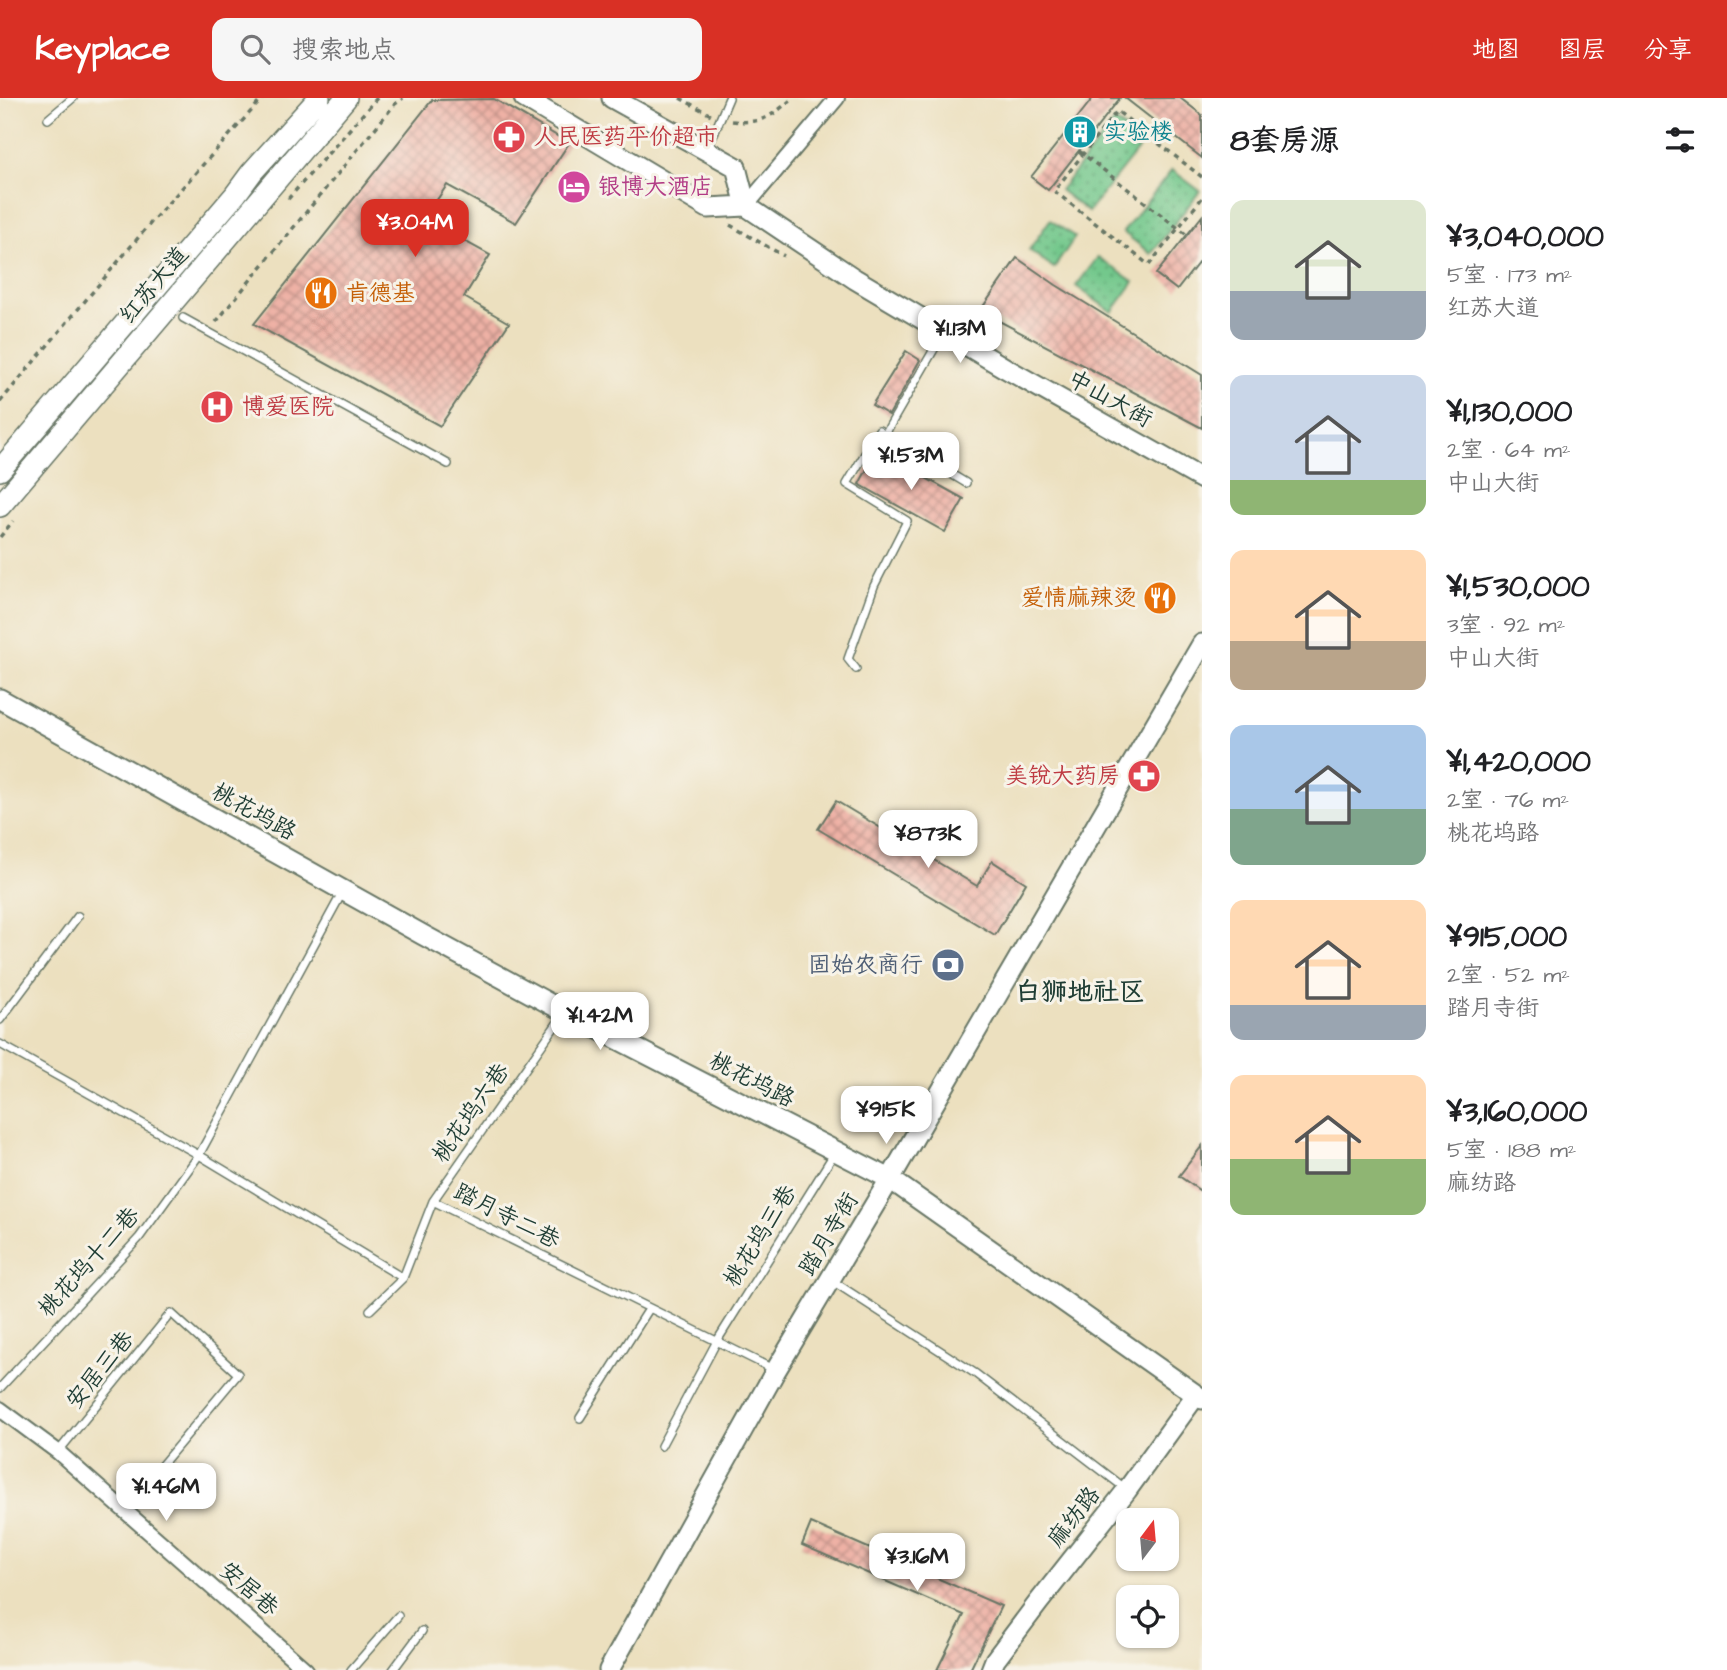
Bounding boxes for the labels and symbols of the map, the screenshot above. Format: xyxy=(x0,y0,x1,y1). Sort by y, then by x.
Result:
building icon: 实验楼 xyxy=(1061,113,1099,151)
place label: 实验楼 xyxy=(1104,116,1173,148)
pharmacy icon: 人民医药平价超市 xyxy=(490,118,528,156)
place label: 人民医药平价超市 xyxy=(534,121,718,153)
hotel icon: 银博大酒店 xyxy=(555,168,593,206)
place label: 银博大酒店 xyxy=(598,171,713,203)
pin: ¥3.04M xyxy=(358,200,472,259)
street label: 红苏大道 xyxy=(112,239,196,331)
restaurant icon: 肯德基 xyxy=(302,274,340,312)
place label: 肯德基 xyxy=(346,277,415,309)
pin: ¥1.13M xyxy=(903,306,1017,365)
street label: 中山大街 xyxy=(1062,363,1158,435)
hospital icon: 博爱医院 xyxy=(198,388,236,426)
place label: 博爱医院 xyxy=(242,391,334,423)
pin: ¥1.53M xyxy=(854,432,968,492)
restaurant icon: 爱情麻辣烫 xyxy=(1141,579,1179,617)
place label: 爱情麻辣烫 xyxy=(1021,582,1136,614)
pharmacy icon: 美锐大药房 xyxy=(1125,757,1163,795)
place label: 美锐大药房 xyxy=(1005,760,1120,792)
street label: 桃花坞路 xyxy=(206,776,302,848)
pin: ¥873K xyxy=(879,810,977,870)
bank icon: 固始农商行 xyxy=(929,946,967,984)
place label: 固始农商行 xyxy=(808,949,923,981)
district label: 白狮地社区 xyxy=(1015,974,1145,1010)
pin: ¥1.42M xyxy=(543,992,657,1052)
street label: 桃花坞路 xyxy=(704,1045,800,1115)
street label: 桃花坞六巷 xyxy=(425,1056,518,1169)
pin: ¥915K xyxy=(837,1086,935,1146)
street label: 踏月寺二巷 xyxy=(449,1176,566,1257)
street label: 桃花坞三巷 xyxy=(716,1178,805,1293)
street label: 踏月寺街 xyxy=(792,1186,866,1282)
street label: 桃花坞十二巷 xyxy=(31,1199,148,1324)
street label: 安居三巷 xyxy=(59,1323,142,1416)
pin: ¥1.46M xyxy=(109,1464,223,1523)
street label: 麻纺路 xyxy=(1040,1480,1108,1554)
north arrow xyxy=(1116,1508,1180,1572)
pin: ¥3.16M xyxy=(860,1534,974,1593)
street label: 安居巷 xyxy=(212,1554,286,1624)

